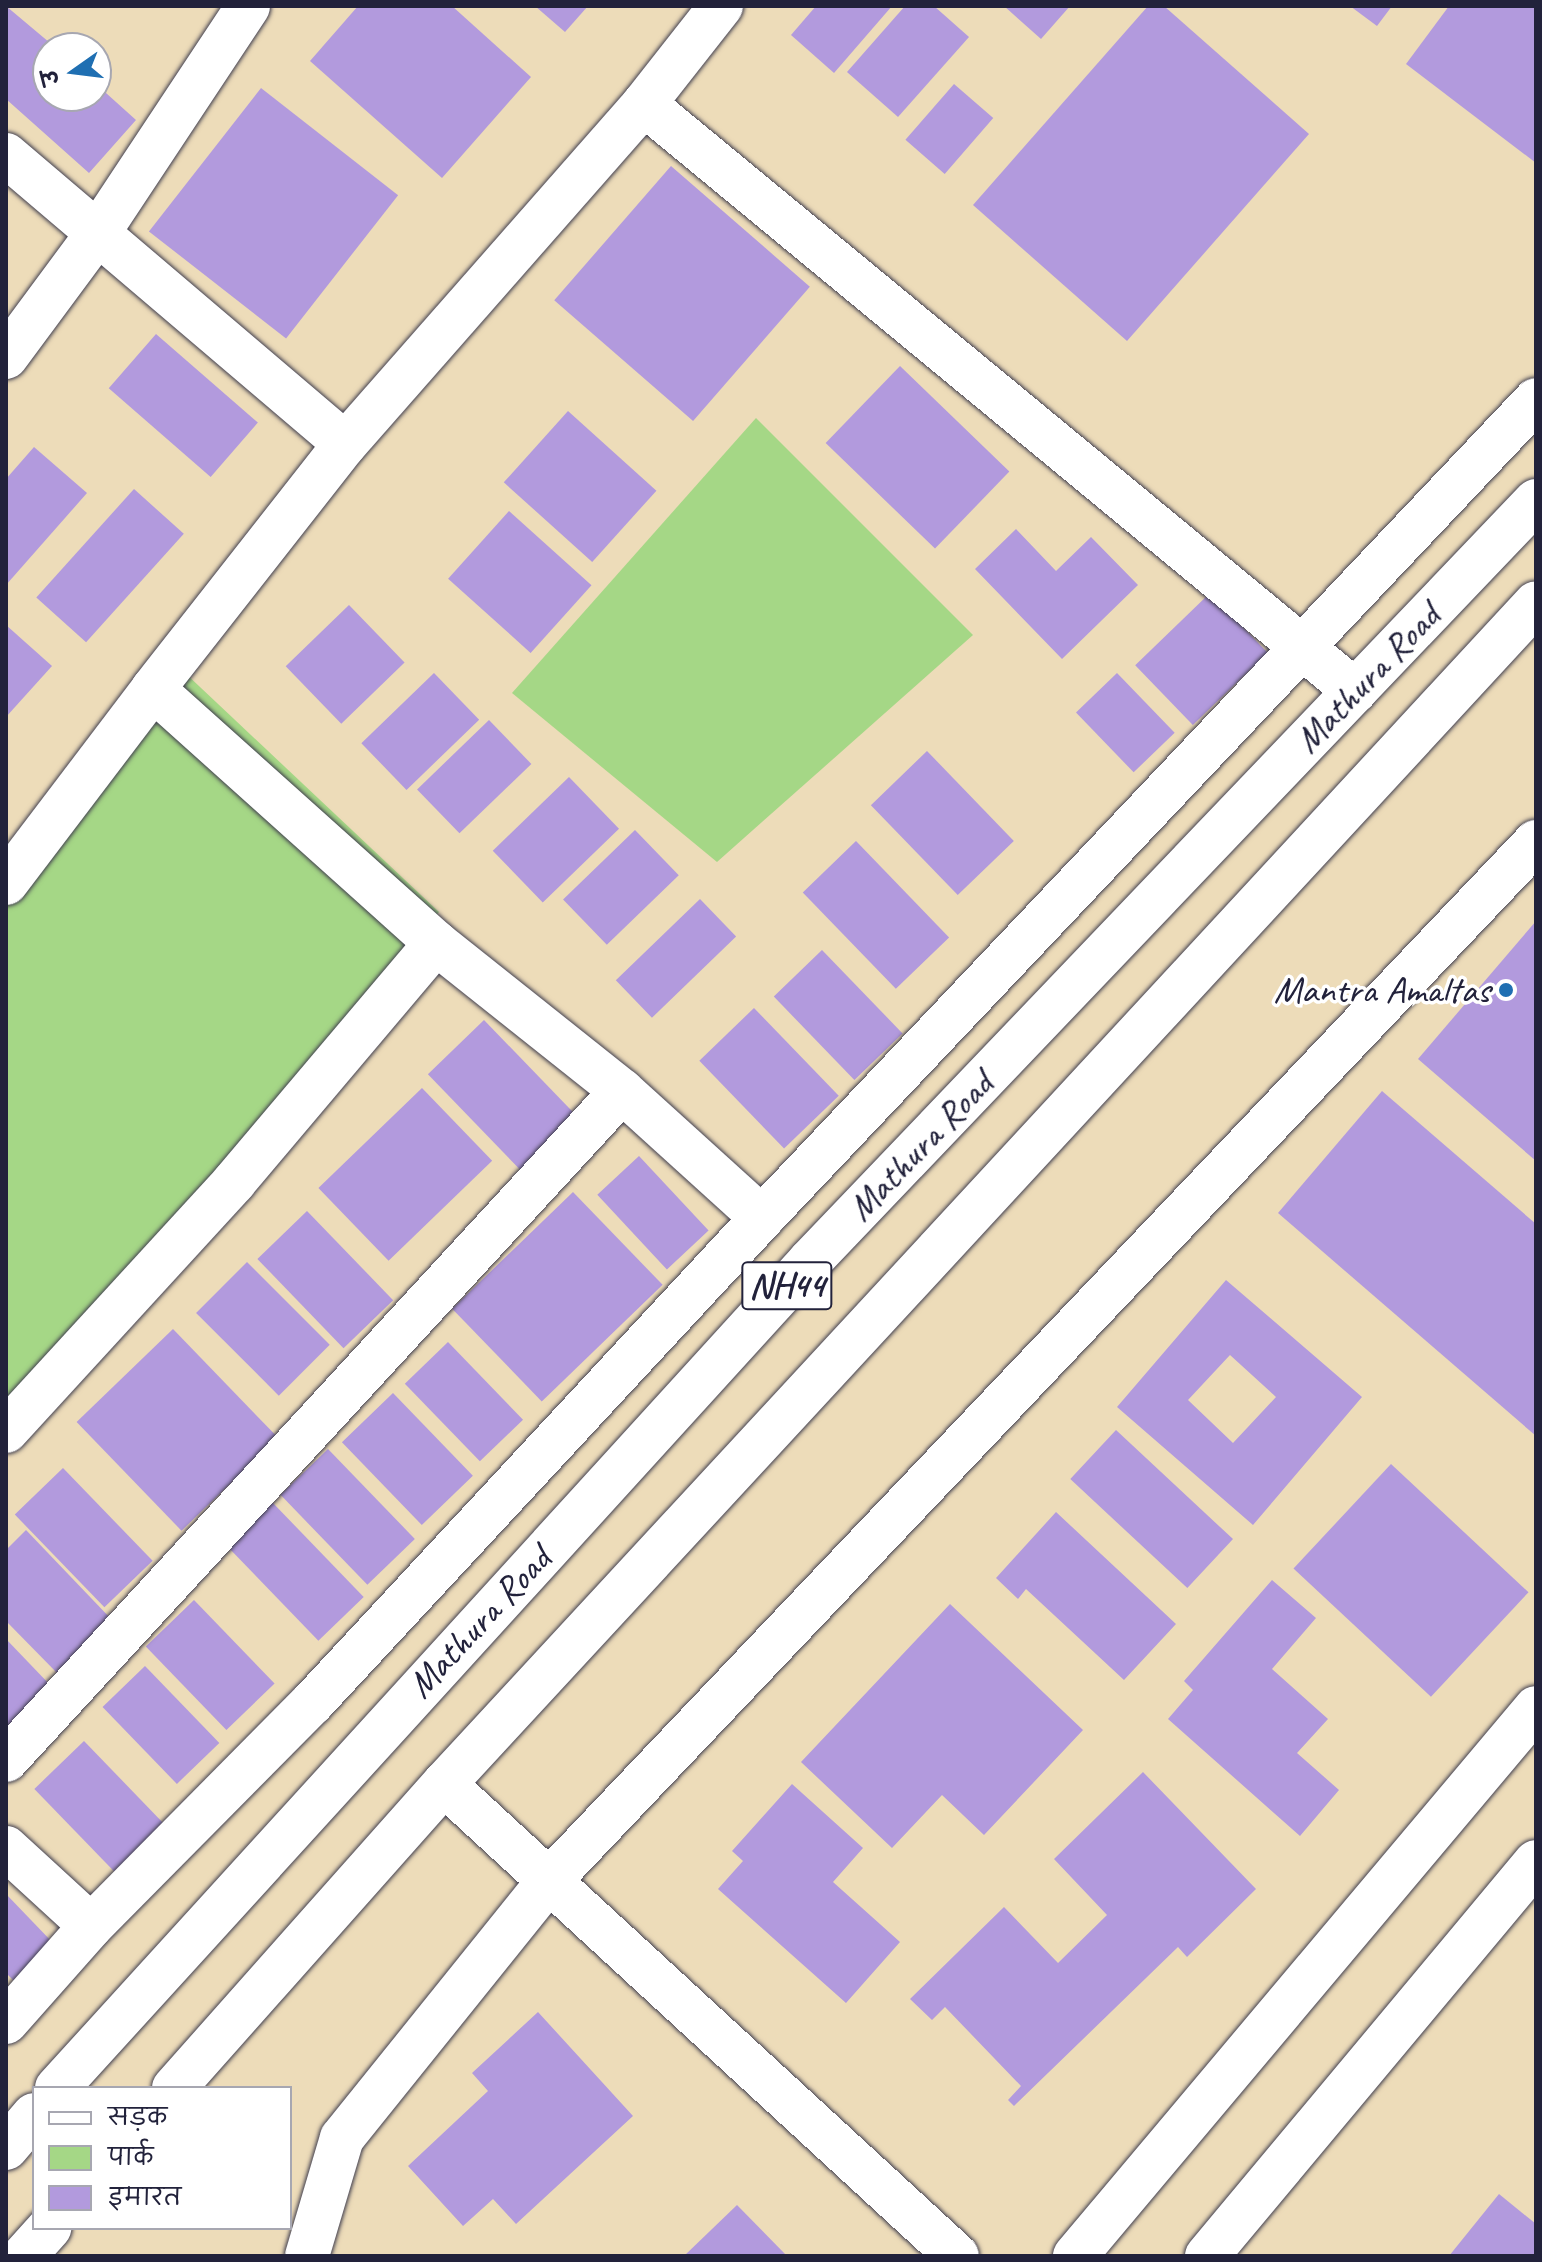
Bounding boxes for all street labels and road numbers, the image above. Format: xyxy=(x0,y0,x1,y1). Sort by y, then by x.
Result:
street label: Mathura Road xyxy=(1285,594,1449,762)
street label: Mathura Road xyxy=(838,1062,1002,1230)
road number: NH44 xyxy=(741,1254,833,1318)
street label: Mathura Road xyxy=(398,1537,560,1707)

